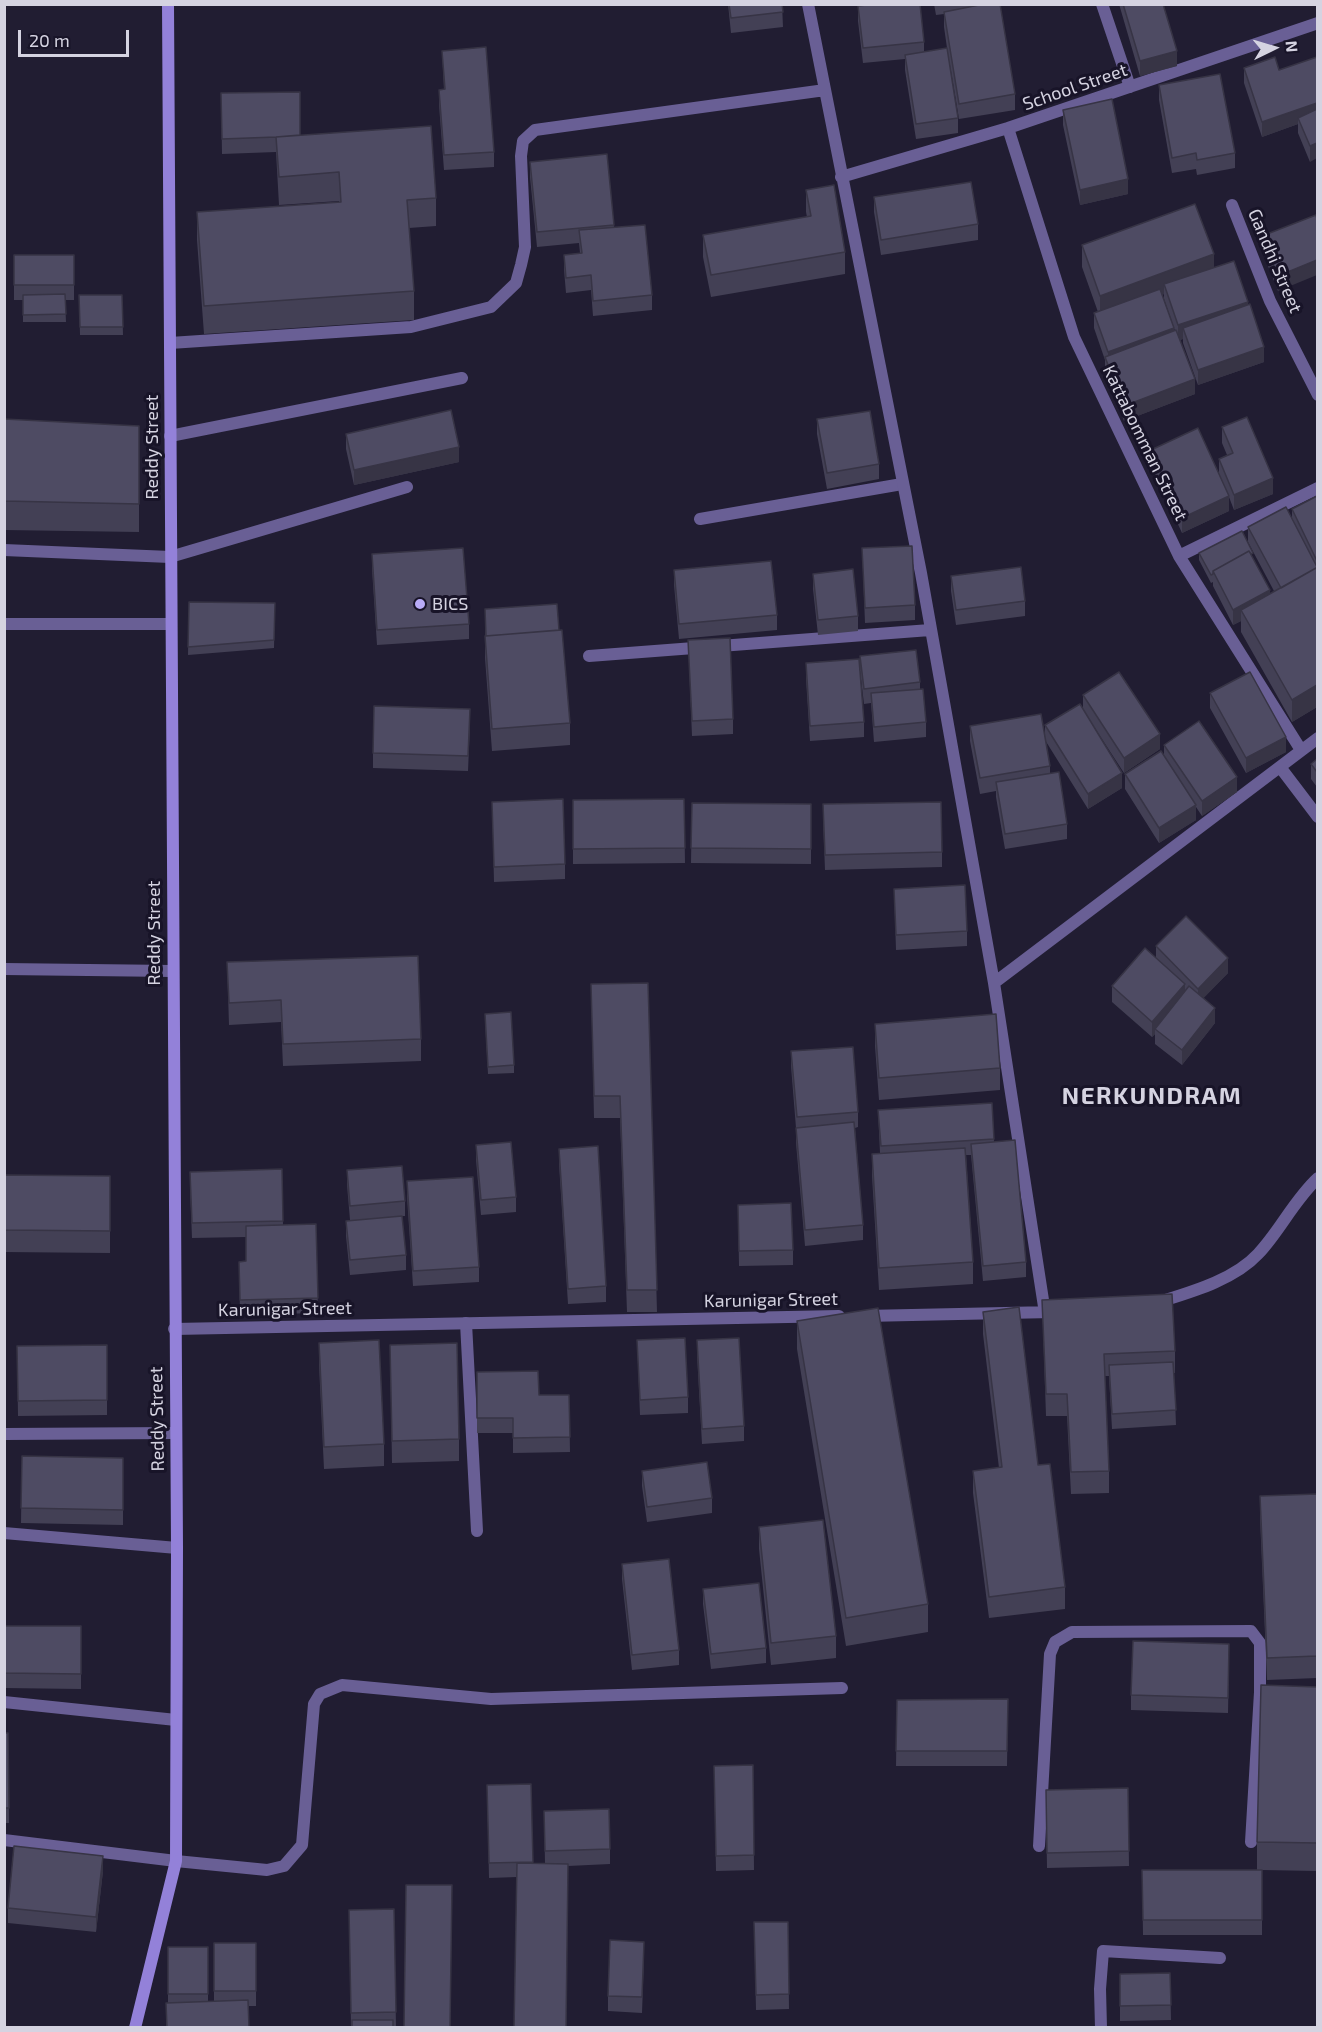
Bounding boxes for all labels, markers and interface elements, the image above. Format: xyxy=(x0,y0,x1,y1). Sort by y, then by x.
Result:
scale bar xyxy=(21,18,132,56)
north arrow xyxy=(1244,18,1304,78)
text: 20 m xyxy=(29,29,70,51)
text: N xyxy=(1282,40,1302,53)
street label: School Street xyxy=(1020,59,1130,115)
street label: Gandhi Street xyxy=(1243,206,1307,316)
street label: Kattabomman Street xyxy=(1098,362,1192,524)
street label: Reddy Street xyxy=(141,395,163,499)
place label: BICS xyxy=(432,593,468,615)
marker: BICS xyxy=(413,597,427,611)
street label: Reddy Street xyxy=(143,881,165,985)
district label: NERKUNDRAM xyxy=(1062,1082,1242,1110)
street label: Karunigar Street xyxy=(704,1288,838,1312)
street label: Karunigar Street xyxy=(218,1297,352,1321)
street label: Reddy Street xyxy=(145,1366,169,1472)

